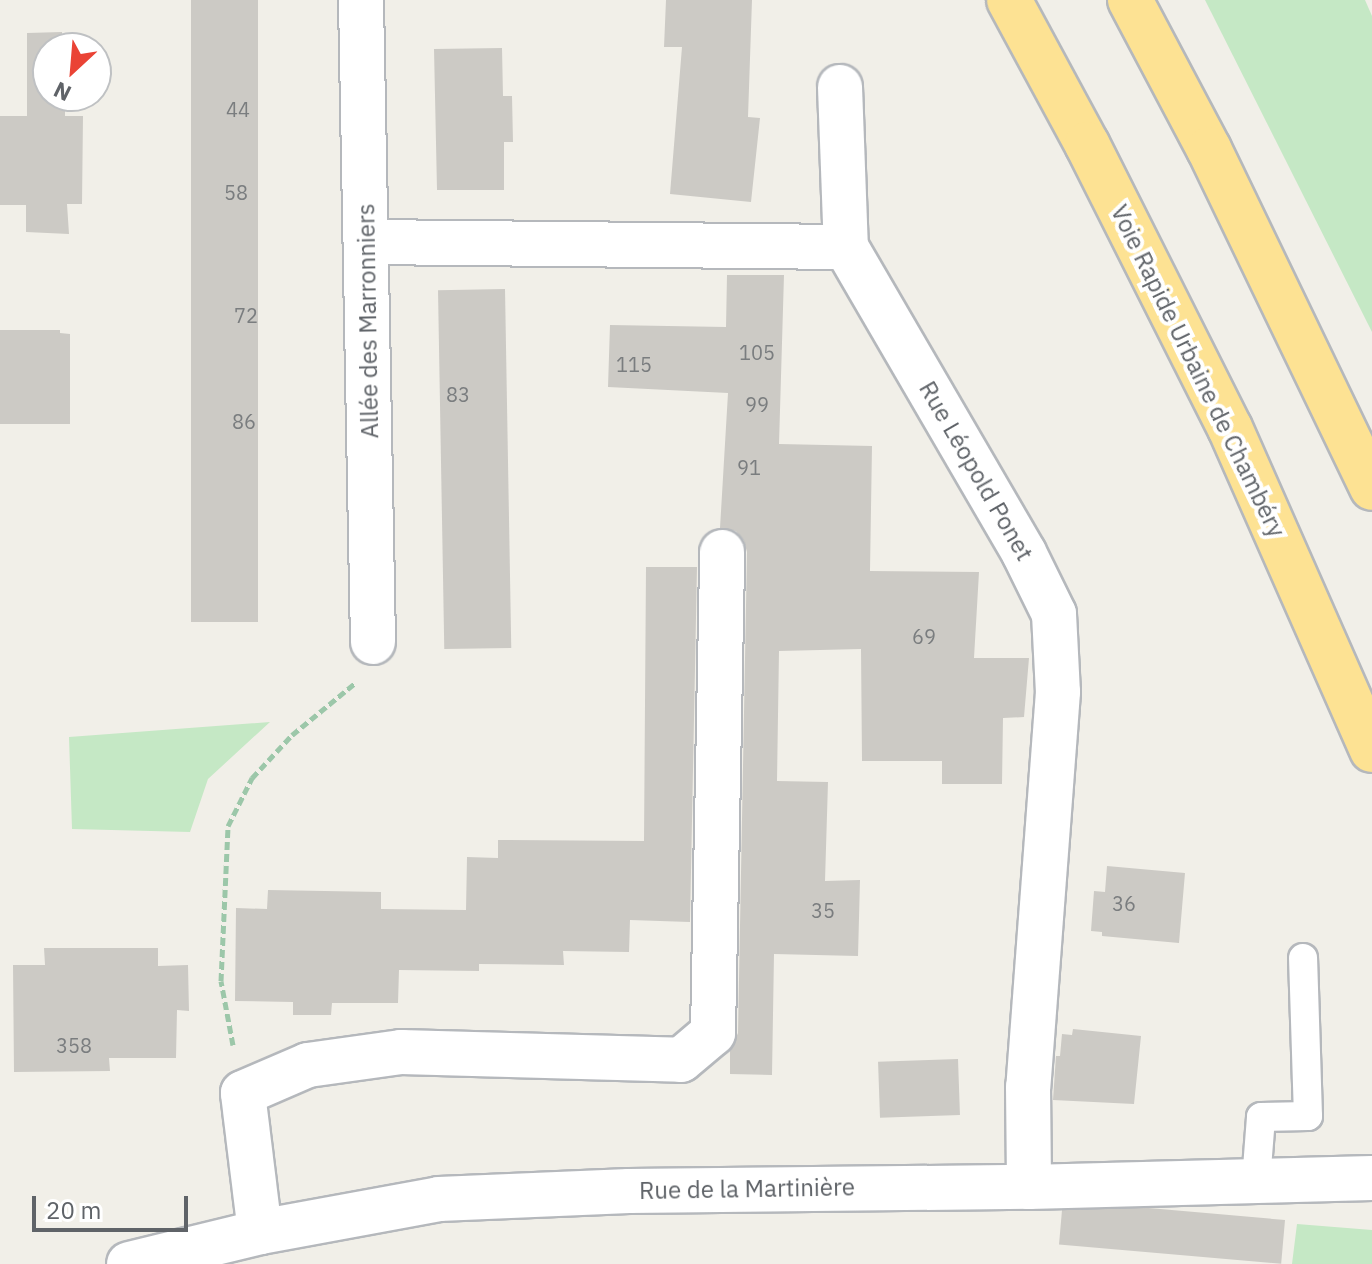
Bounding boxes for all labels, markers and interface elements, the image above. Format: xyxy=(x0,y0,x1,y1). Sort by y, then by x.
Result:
north arrow xyxy=(32,32,112,112)
text: N xyxy=(49,76,76,109)
house number: 44 xyxy=(226,97,250,121)
house number: 58 xyxy=(224,180,248,204)
street label: Voie Rapide Urbaine de Chambéry xyxy=(1105,200,1291,542)
street label: Allée des Marronniers xyxy=(352,203,384,439)
house number: 72 xyxy=(234,303,258,327)
house number: 105 xyxy=(739,340,775,364)
house number: 115 xyxy=(616,352,652,376)
street label: Rue Léopold Ponet xyxy=(913,376,1039,566)
house number: 83 xyxy=(446,382,470,406)
house number: 99 xyxy=(745,392,769,416)
house number: 86 xyxy=(232,409,256,433)
house number: 91 xyxy=(737,455,761,479)
house number: 69 xyxy=(912,624,936,648)
house number: 36 xyxy=(1112,891,1136,915)
house number: 35 xyxy=(811,898,835,922)
house number: 358 xyxy=(56,1033,92,1057)
street label: Rue de la Martinière xyxy=(639,1173,855,1205)
scale bar xyxy=(36,1180,192,1230)
text: 20 m xyxy=(46,1194,101,1226)

